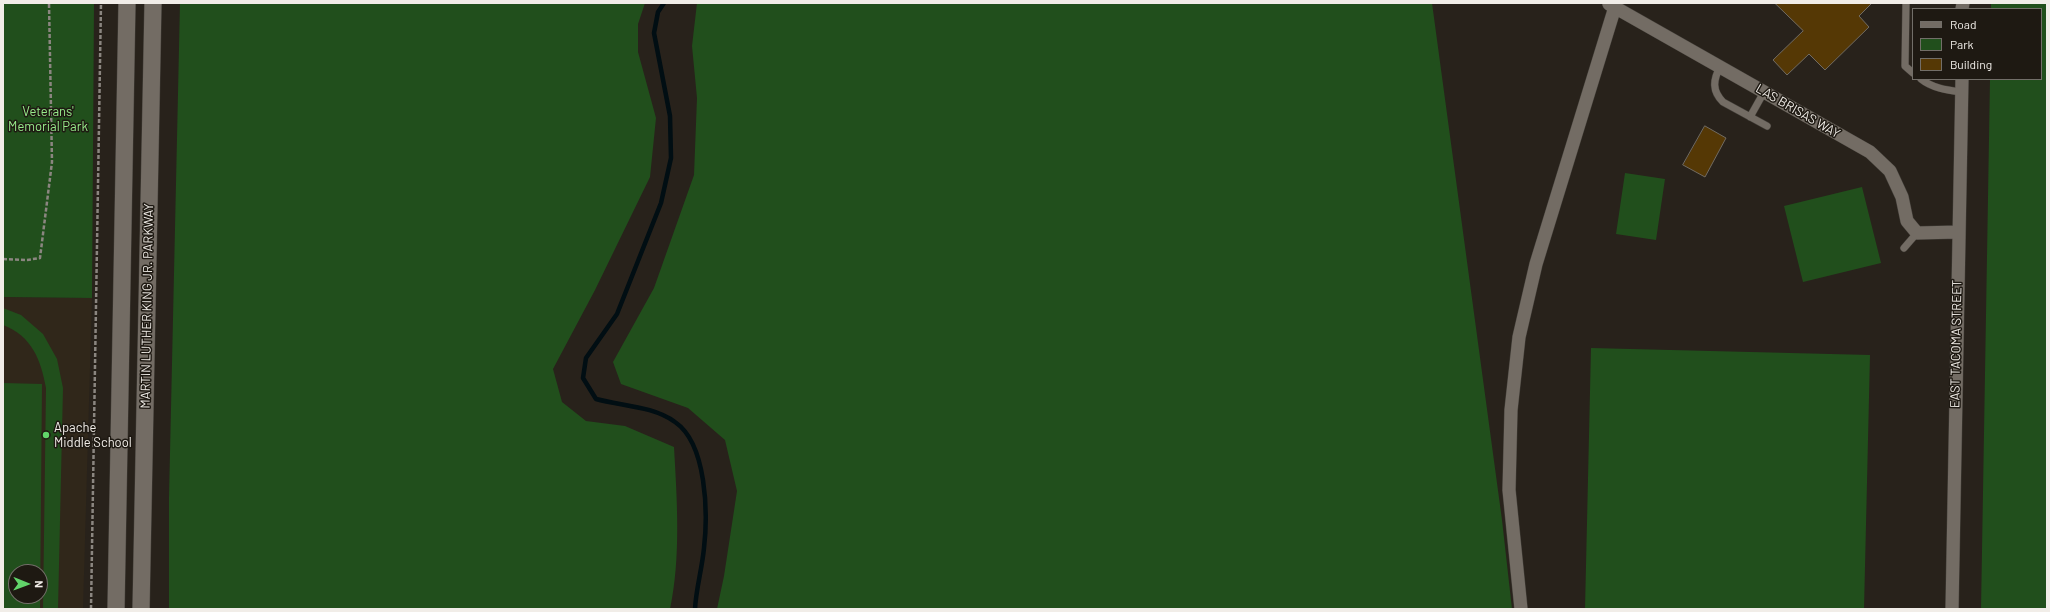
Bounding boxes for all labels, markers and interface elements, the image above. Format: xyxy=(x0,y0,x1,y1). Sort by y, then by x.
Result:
legend xyxy=(1912,8,2042,80)
text: Road xyxy=(1950,17,1977,31)
text: Park xyxy=(1950,37,1974,51)
text: Building xyxy=(1950,57,1992,71)
street label: LAS BRISAS WAY xyxy=(1753,81,1843,141)
park label: Veterans' Memorial Park xyxy=(8,104,88,135)
street label: MARTIN LUTHER KING JR. PARKWAY xyxy=(137,203,157,409)
street label: EAST TACOMA STREET xyxy=(1947,280,1965,408)
place label: Apache Middle School xyxy=(54,420,132,451)
marker: Apache Middle School xyxy=(41,430,51,440)
north arrow xyxy=(8,564,48,604)
text: N xyxy=(33,580,46,588)

